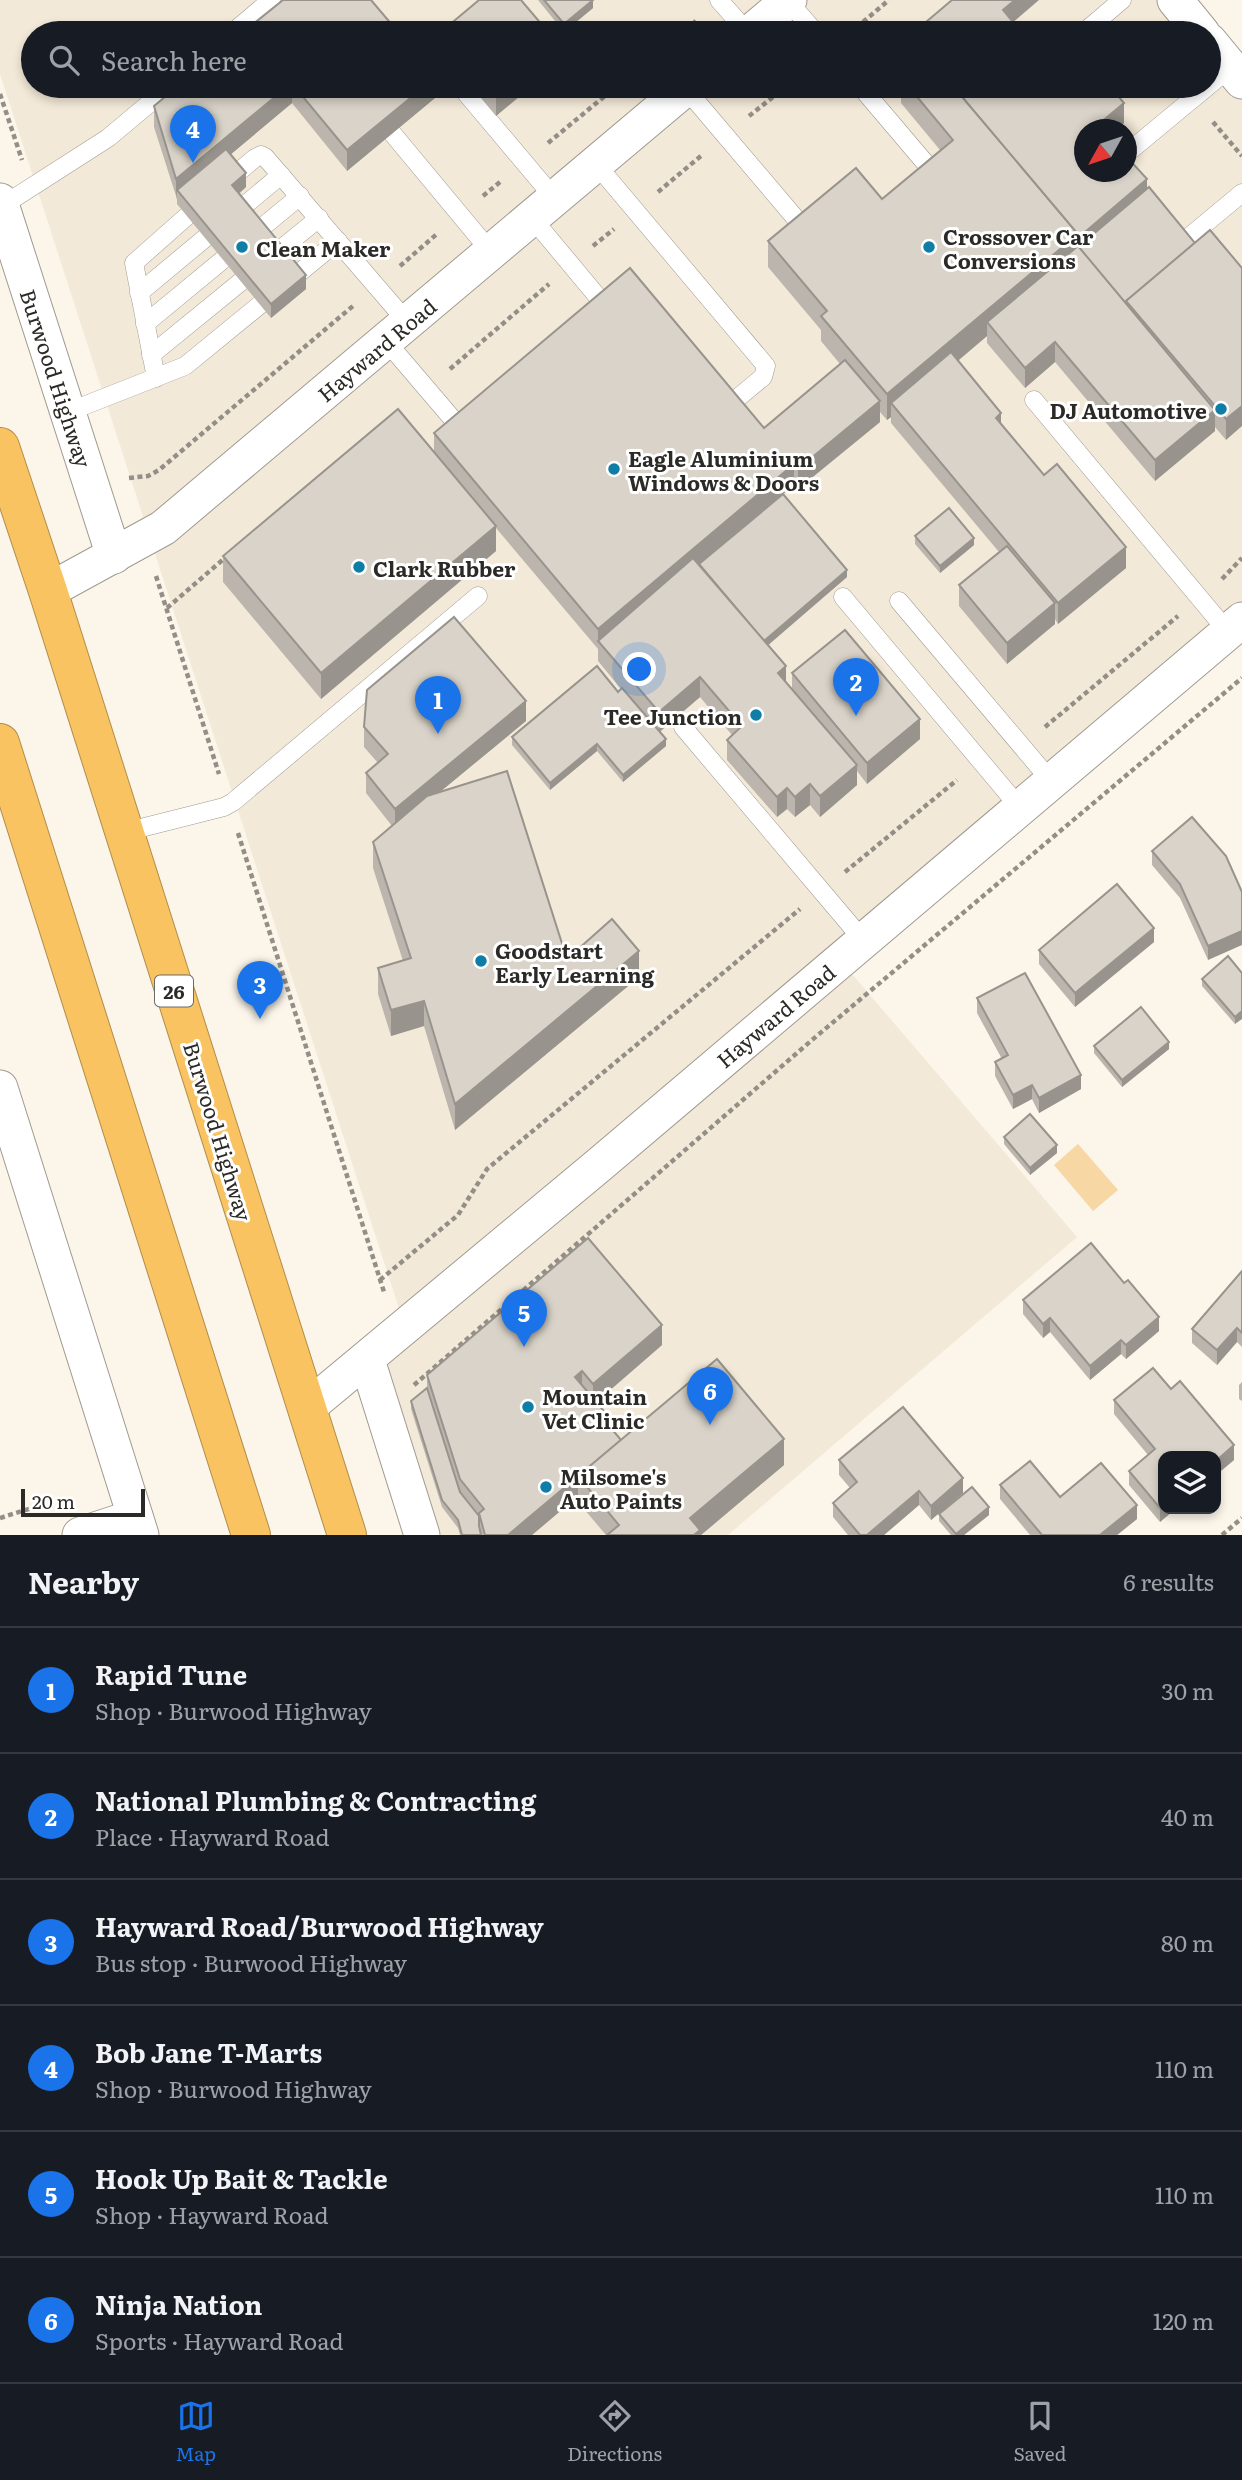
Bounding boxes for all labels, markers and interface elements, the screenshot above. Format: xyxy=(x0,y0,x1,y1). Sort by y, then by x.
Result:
search box xyxy=(21,21,1221,98)
text: Search here xyxy=(101,40,247,79)
icon: search xyxy=(45,41,83,79)
pin: 4 xyxy=(170,105,216,163)
north arrow xyxy=(1074,119,1137,182)
place label: Crossover Car Conversions xyxy=(943,220,1094,275)
place label: Clean Maker xyxy=(256,232,391,263)
marker: Clean Maker xyxy=(234,239,250,255)
marker: Crossover Car Conversions xyxy=(921,239,937,255)
street label: Burwood Highway xyxy=(14,285,101,472)
street label: Hayward Road xyxy=(310,290,442,408)
place label: DJ Automotive xyxy=(1050,394,1207,425)
marker: DJ Automotive xyxy=(1213,401,1229,417)
place label: Eagle Aluminium Windows & Doors xyxy=(628,442,819,497)
marker: Eagle Aluminium Windows & Doors xyxy=(606,461,622,477)
place label: Clark Rubber xyxy=(373,552,516,583)
marker: Clark Rubber xyxy=(351,559,367,575)
your location xyxy=(622,652,656,686)
pin: 2 xyxy=(833,658,879,716)
pin: 1 xyxy=(415,676,461,734)
place label: Tee Junction xyxy=(604,700,742,731)
marker: Tee Junction xyxy=(748,707,764,723)
place label: Goodstart Early Learning xyxy=(495,934,655,989)
marker: Goodstart Early Learning xyxy=(473,953,489,969)
street label: Hayward Road xyxy=(709,956,841,1074)
pin: 3 xyxy=(237,961,283,1019)
road number: 26 xyxy=(155,976,193,1007)
street label: Burwood Highway xyxy=(177,1038,261,1225)
pin: 5 xyxy=(501,1289,547,1347)
pin: 6 xyxy=(687,1367,733,1425)
place label: Mountain Vet Clinic xyxy=(542,1380,648,1435)
marker: Mountain Vet Clinic xyxy=(520,1399,536,1415)
map controls xyxy=(1158,1451,1221,1514)
button: layers xyxy=(1158,1451,1221,1514)
place label: Milsome's Auto Paints xyxy=(560,1460,682,1515)
marker: Milsome's Auto Paints xyxy=(538,1479,554,1495)
scale bar xyxy=(21,1486,145,1518)
text: 20 m xyxy=(32,1487,75,1515)
text: Nearby xyxy=(28,1559,139,1603)
text: 6 results xyxy=(1123,1564,1214,1598)
text: Rapid Tune xyxy=(95,1654,247,1693)
text: 1 xyxy=(46,1673,56,1707)
text: 30 m xyxy=(1161,1673,1214,1707)
text: Shop · Burwood Highway xyxy=(95,1693,372,1727)
text: National Plumbing & Contracting xyxy=(95,1780,536,1819)
text: 2 xyxy=(45,1799,57,1833)
text: 40 m xyxy=(1161,1799,1214,1833)
text: Place · Hayward Road xyxy=(95,1819,330,1853)
text: Hayward Road/Burwood Highway xyxy=(95,1906,544,1945)
text: 3 xyxy=(45,1925,57,1959)
text: 80 m xyxy=(1161,1925,1214,1959)
text: Bus stop · Burwood Highway xyxy=(95,1945,407,1979)
text: Bob Jane T-Marts xyxy=(95,2032,322,2071)
text: 4 xyxy=(44,2051,58,2085)
text: 110 m xyxy=(1155,2051,1214,2085)
text: Shop · Burwood Highway xyxy=(95,2071,372,2105)
text: Hook Up Bait & Tackle xyxy=(95,2158,388,2197)
text: 5 xyxy=(45,2177,57,2211)
text: 110 m xyxy=(1155,2177,1214,2211)
text: Shop · Hayward Road xyxy=(95,2197,329,2231)
text: Ninja Nation xyxy=(95,2284,262,2323)
text: 6 xyxy=(44,2303,58,2337)
text: 120 m xyxy=(1153,2303,1214,2337)
text: Sports · Hayward Road xyxy=(95,2323,344,2357)
tab: Map xyxy=(176,2397,216,2467)
tab: Directions xyxy=(567,2397,662,2467)
tab: Saved xyxy=(1013,2397,1066,2467)

